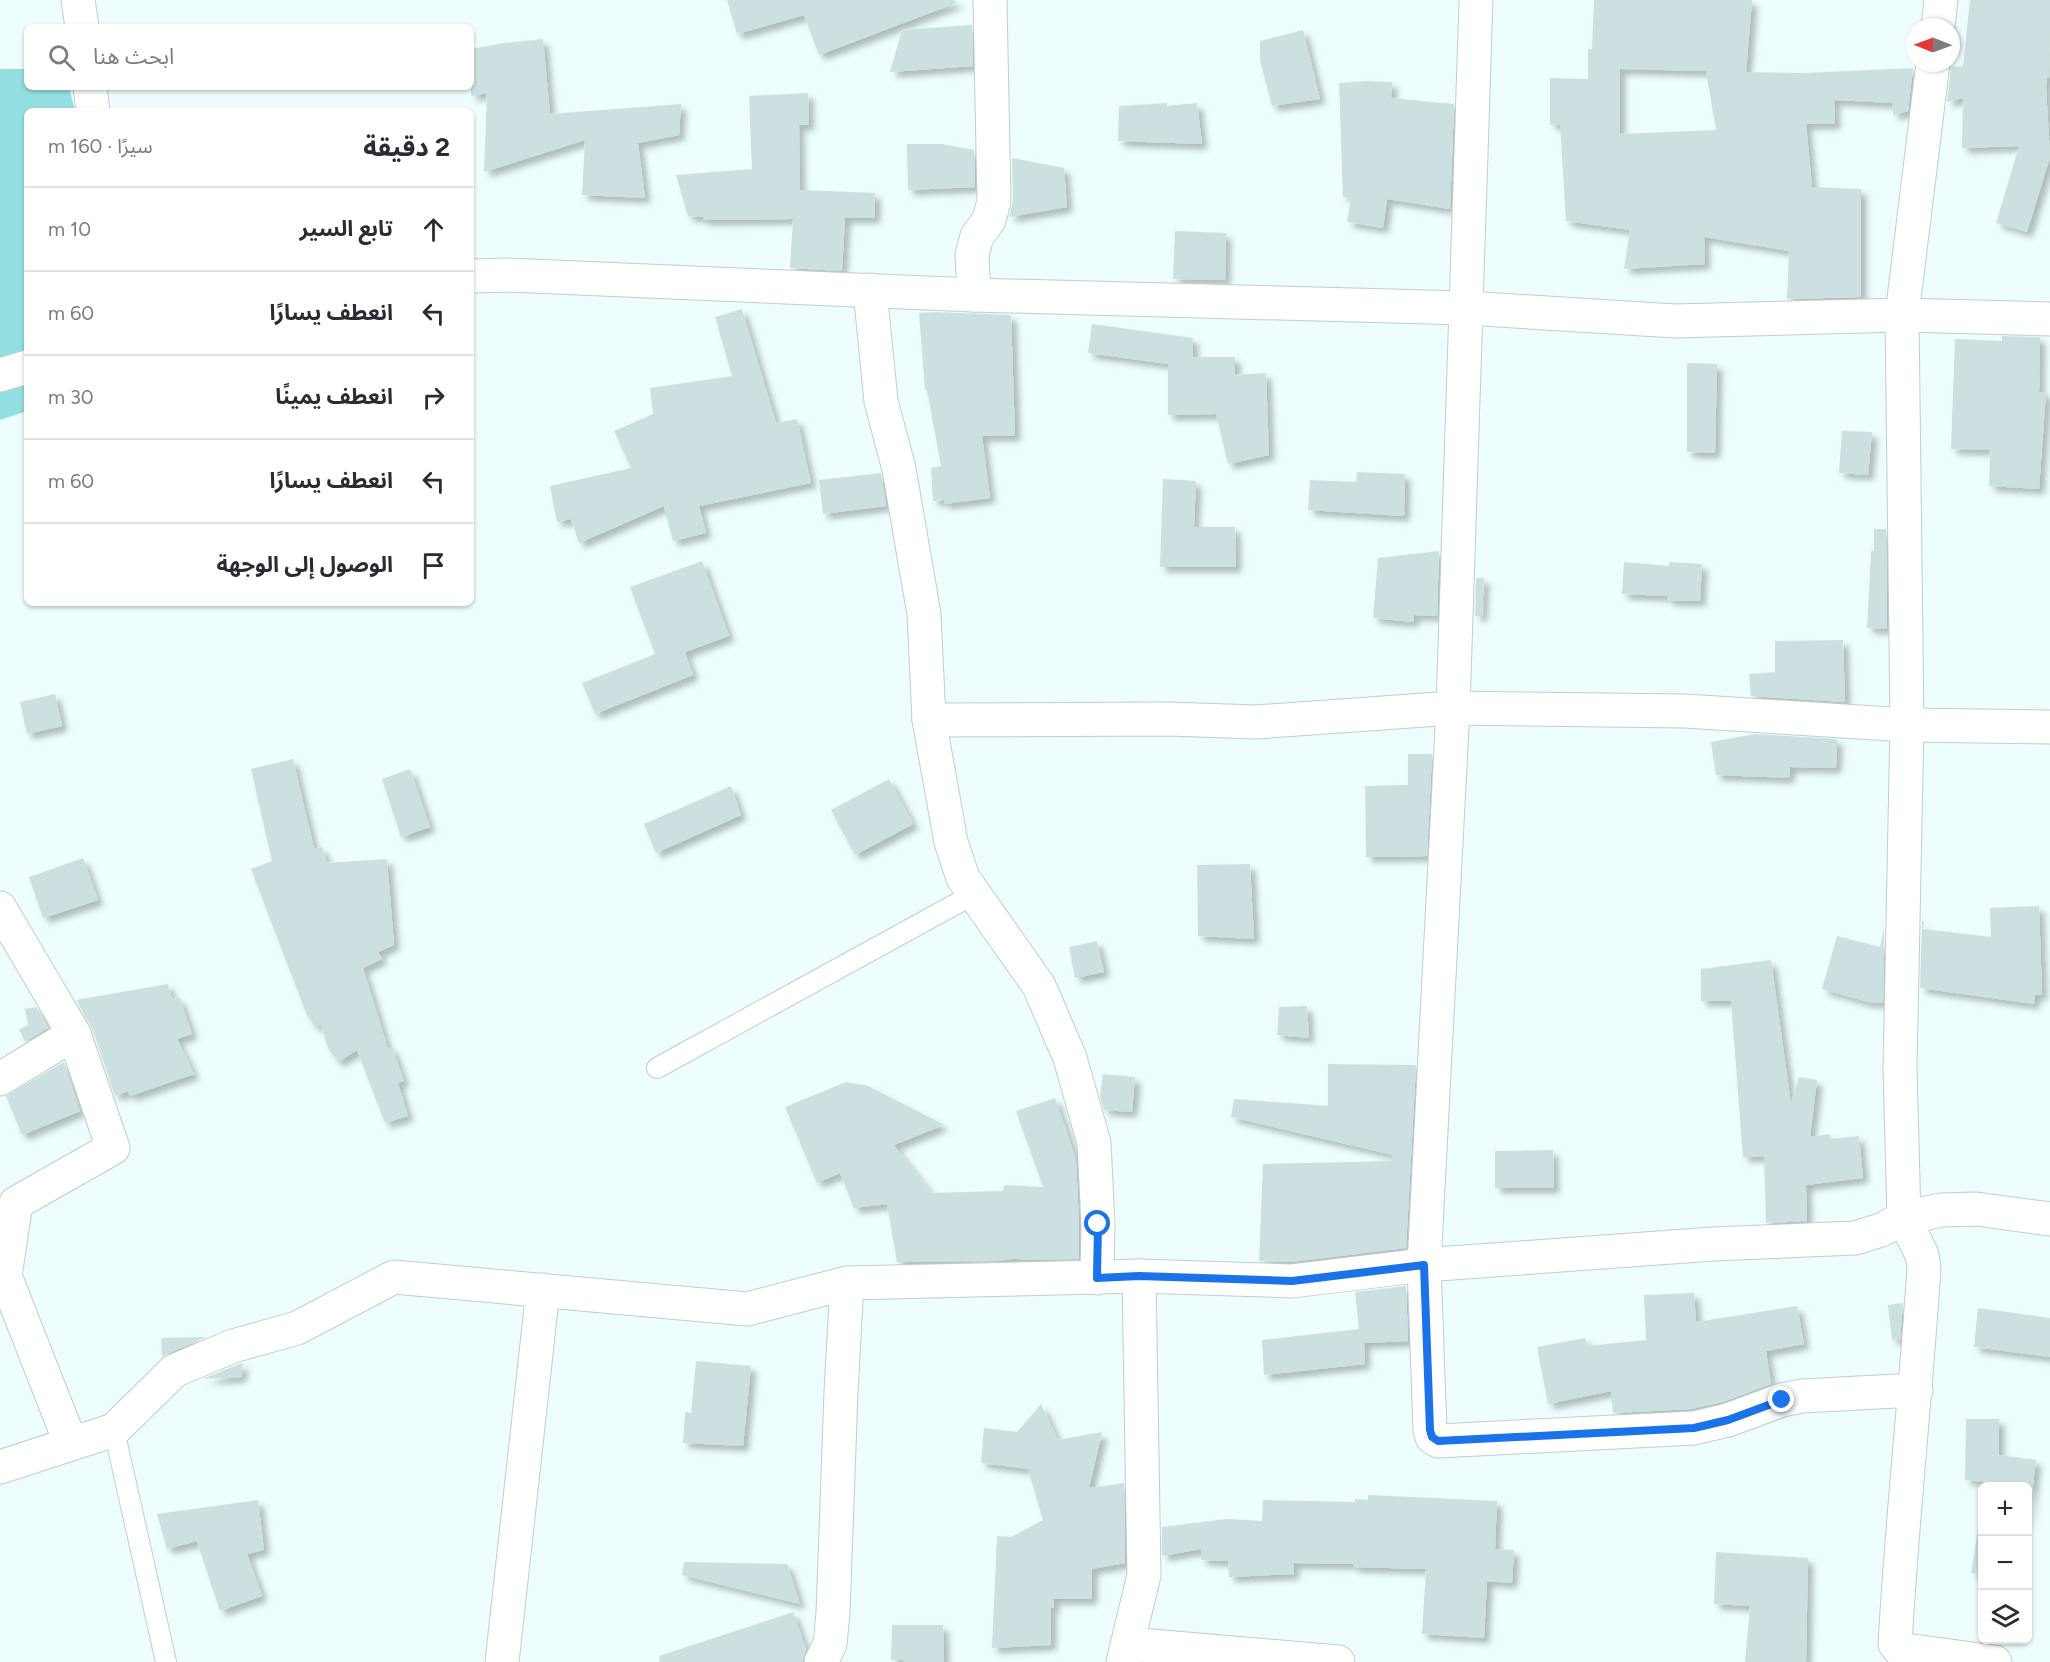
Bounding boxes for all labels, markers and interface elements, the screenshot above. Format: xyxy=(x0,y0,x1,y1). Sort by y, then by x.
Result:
north arrow xyxy=(1906,18,1960,72)
search box xyxy=(24,24,474,90)
icon: search xyxy=(45,41,78,74)
text: ابحث هنا xyxy=(93,43,174,70)
text: 2 دقيقة xyxy=(363,131,450,163)
text: سيرًا · 160 m xyxy=(48,134,153,158)
icon: ahead xyxy=(417,213,450,246)
text: تابع السير xyxy=(299,215,393,242)
text: 10 m xyxy=(48,217,91,241)
icon: left xyxy=(417,297,450,330)
text: انعطف يسارًا xyxy=(270,299,393,326)
text: 60 m xyxy=(48,301,94,325)
icon: right xyxy=(417,381,450,414)
text: انعطف يمينًا xyxy=(275,383,393,410)
text: 30 m xyxy=(48,385,94,409)
icon: left xyxy=(417,465,450,498)
text: انعطف يسارًا xyxy=(270,467,393,494)
text: 60 m xyxy=(48,469,94,493)
icon: arrive xyxy=(417,549,450,582)
text: الوصول إلى الوجهة xyxy=(216,551,393,578)
route start xyxy=(1084,1210,1110,1236)
route end xyxy=(1768,1386,1794,1412)
map controls xyxy=(1978,1482,2032,1644)
button: + xyxy=(1978,1482,2032,1536)
button: − xyxy=(1978,1536,2032,1590)
button: layers xyxy=(1978,1590,2032,1644)

